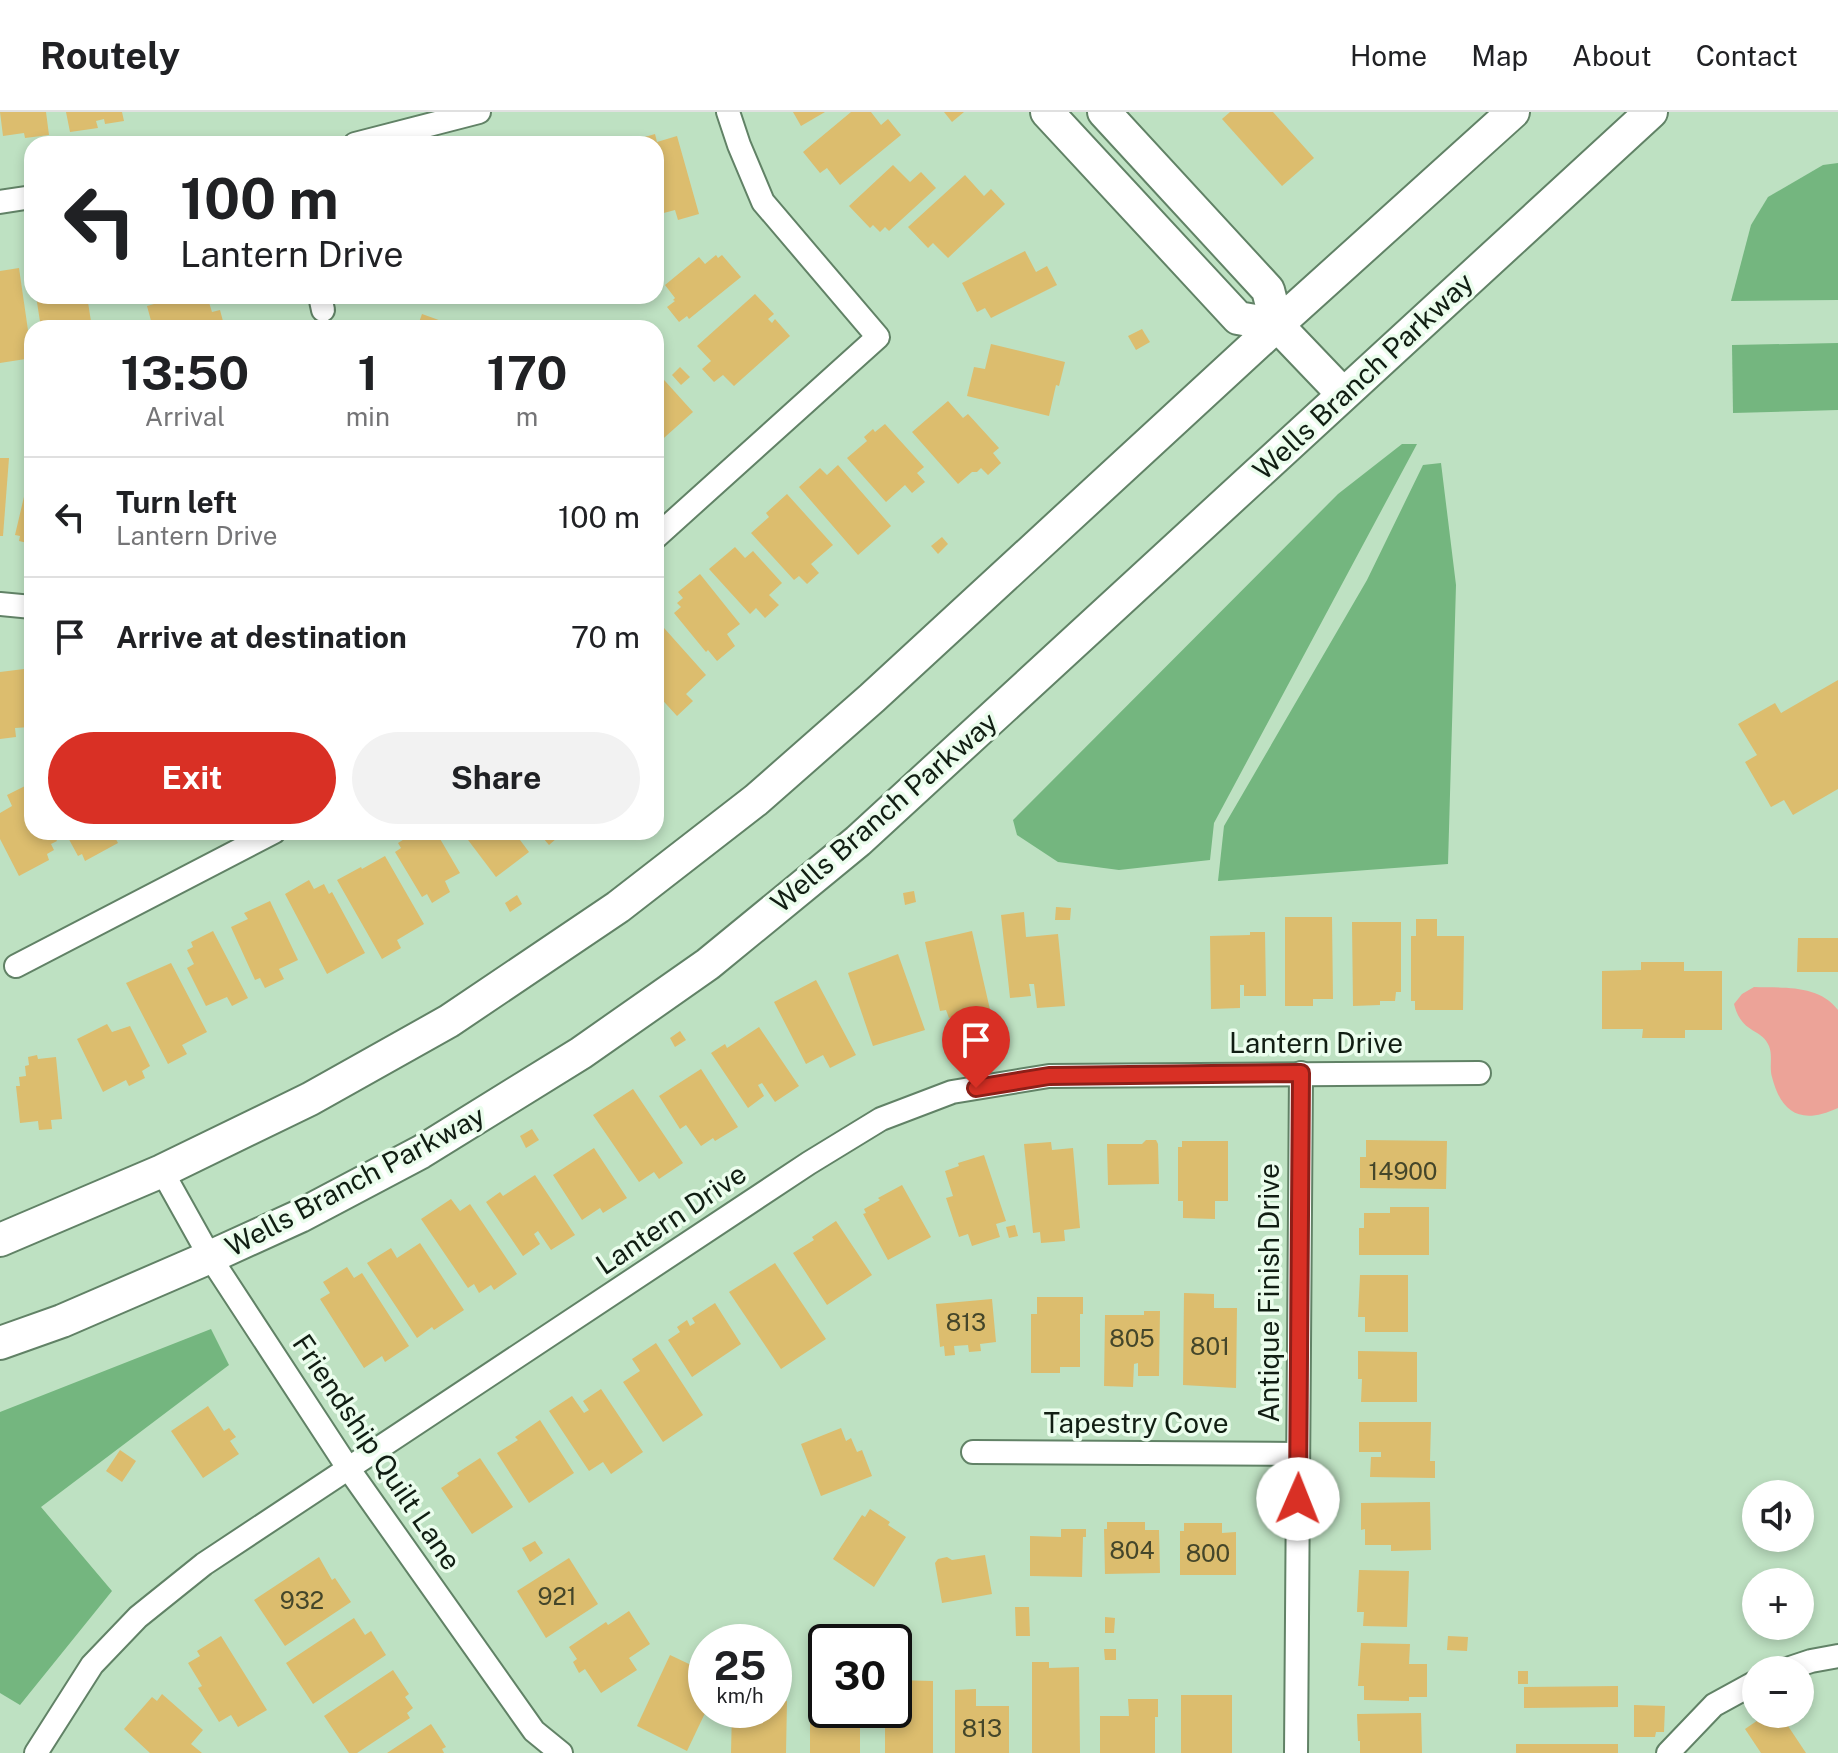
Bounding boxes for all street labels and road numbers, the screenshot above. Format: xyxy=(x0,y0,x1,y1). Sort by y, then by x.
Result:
street label: Wells Branch Parkway xyxy=(1246,265,1480,486)
street label: Wells Branch Parkway xyxy=(764,704,1003,919)
street label: Lantern Drive xyxy=(1229,1026,1403,1059)
street label: Wells Branch Parkway xyxy=(220,1098,490,1263)
street label: Lantern Drive xyxy=(589,1156,752,1281)
street label: Antique Finish Drive xyxy=(1252,1163,1285,1423)
street label: Friendship Quilt Lane xyxy=(286,1328,468,1576)
street label: Tapestry Cove xyxy=(1043,1406,1229,1439)

